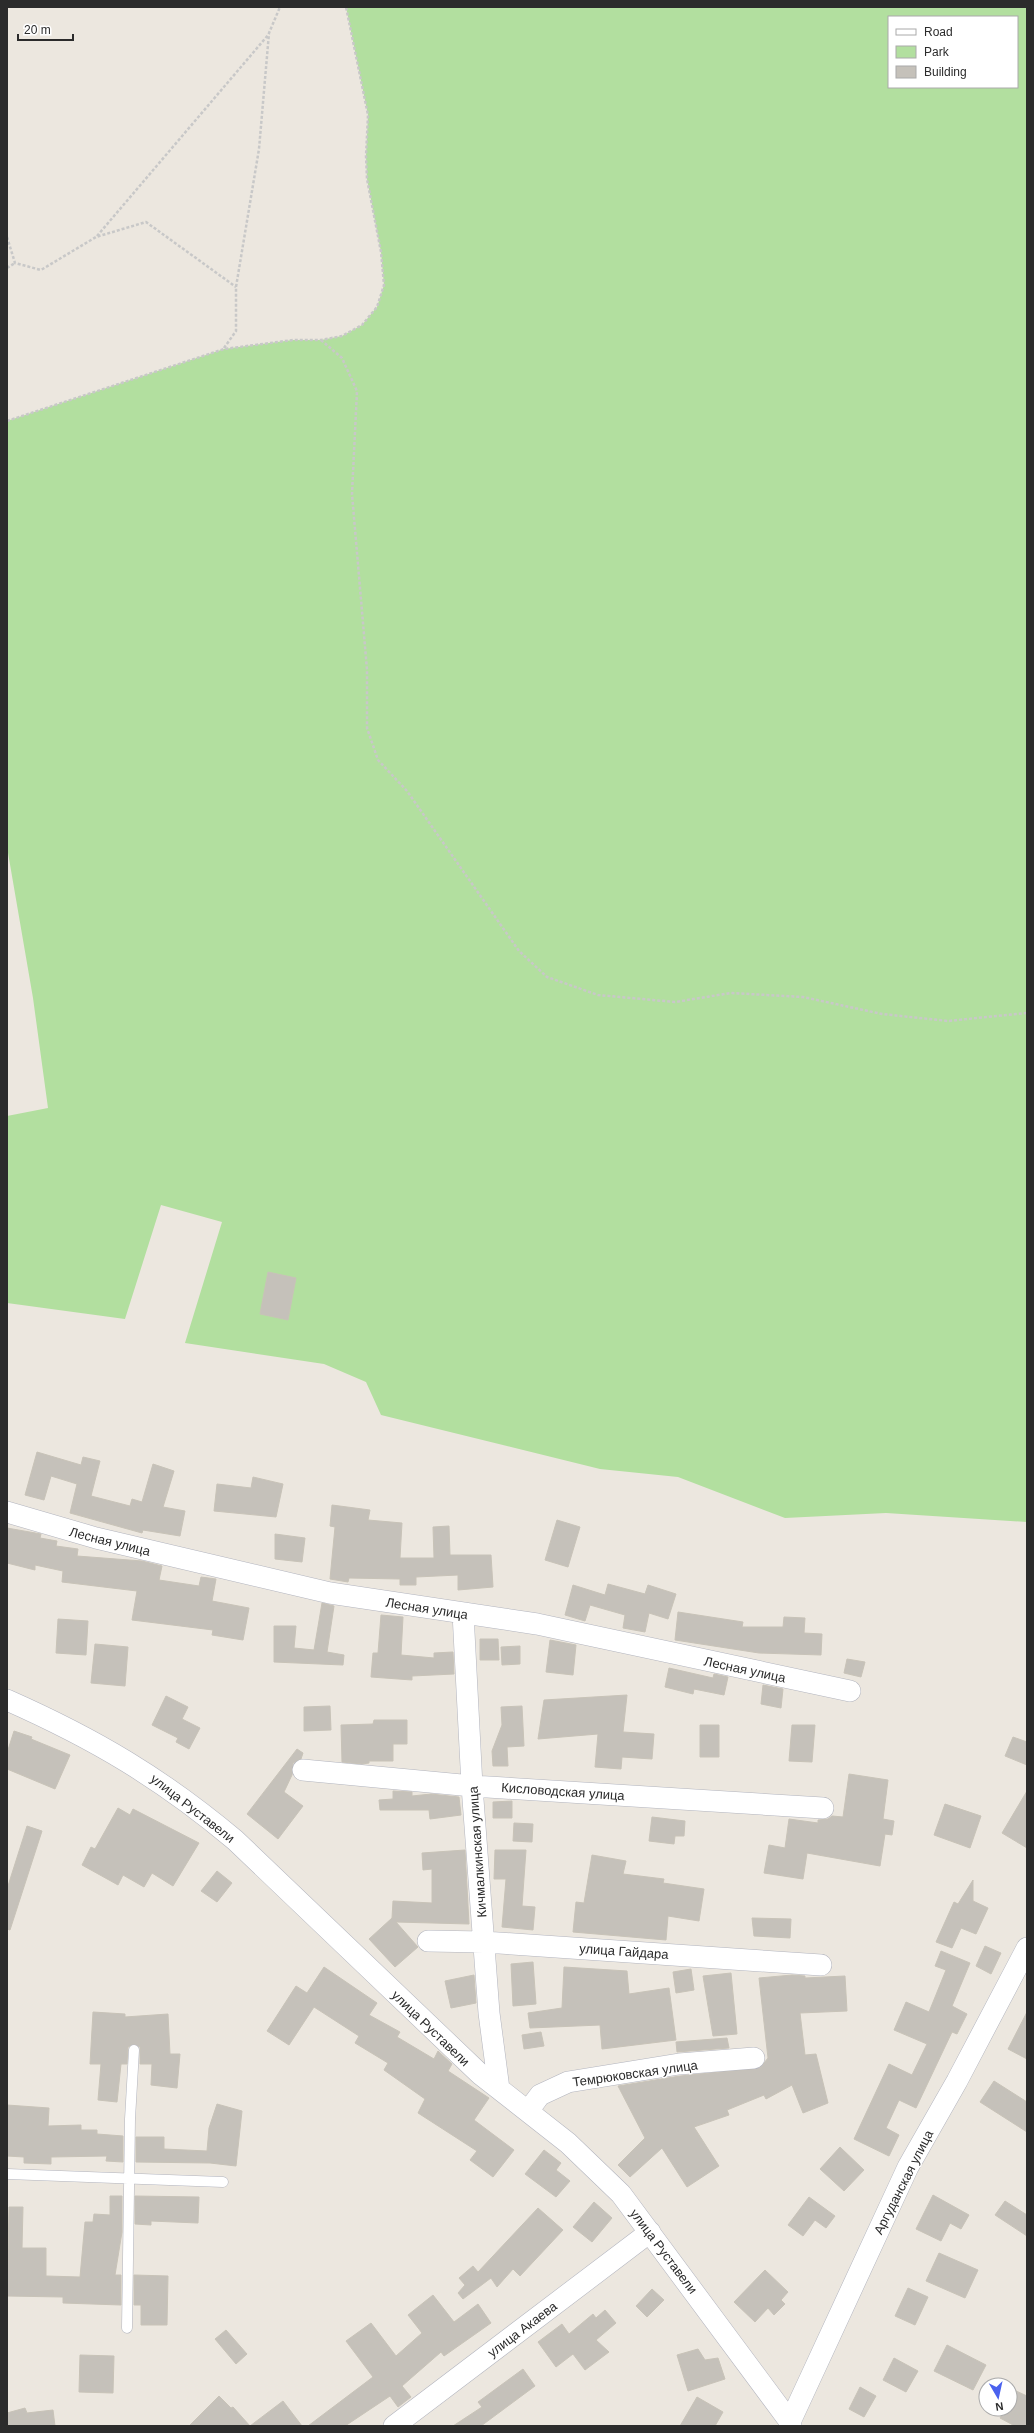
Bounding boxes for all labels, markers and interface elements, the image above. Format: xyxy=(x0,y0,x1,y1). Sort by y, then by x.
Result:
scale bar xyxy=(18,16,73,42)
legend xyxy=(888,16,1018,88)
text: 20 m xyxy=(24,23,51,37)
text: Road xyxy=(924,25,953,39)
text: Park xyxy=(924,45,950,59)
text: Building xyxy=(924,65,967,79)
street label: Лесная улица xyxy=(68,1524,153,1559)
street label: Лесная улица xyxy=(385,1595,470,1623)
street label: Лесная улица xyxy=(703,1654,788,1686)
street label: улица Руставели xyxy=(148,1771,238,1846)
street label: Кисловодская улица xyxy=(501,1780,626,1803)
street label: Кичмалкинская улица xyxy=(465,1785,490,1918)
street label: улица Гайдара xyxy=(579,1941,670,1962)
street label: улица Руставели xyxy=(389,1987,473,2069)
street label: Темрюковская улица xyxy=(571,2057,699,2090)
street label: Аргуданская улица xyxy=(871,2127,937,2237)
street label: улица Руставели xyxy=(627,2206,700,2297)
street label: улица Акаева xyxy=(485,2298,560,2360)
north arrow xyxy=(978,2377,1018,2417)
text: N xyxy=(995,2400,1004,2413)

